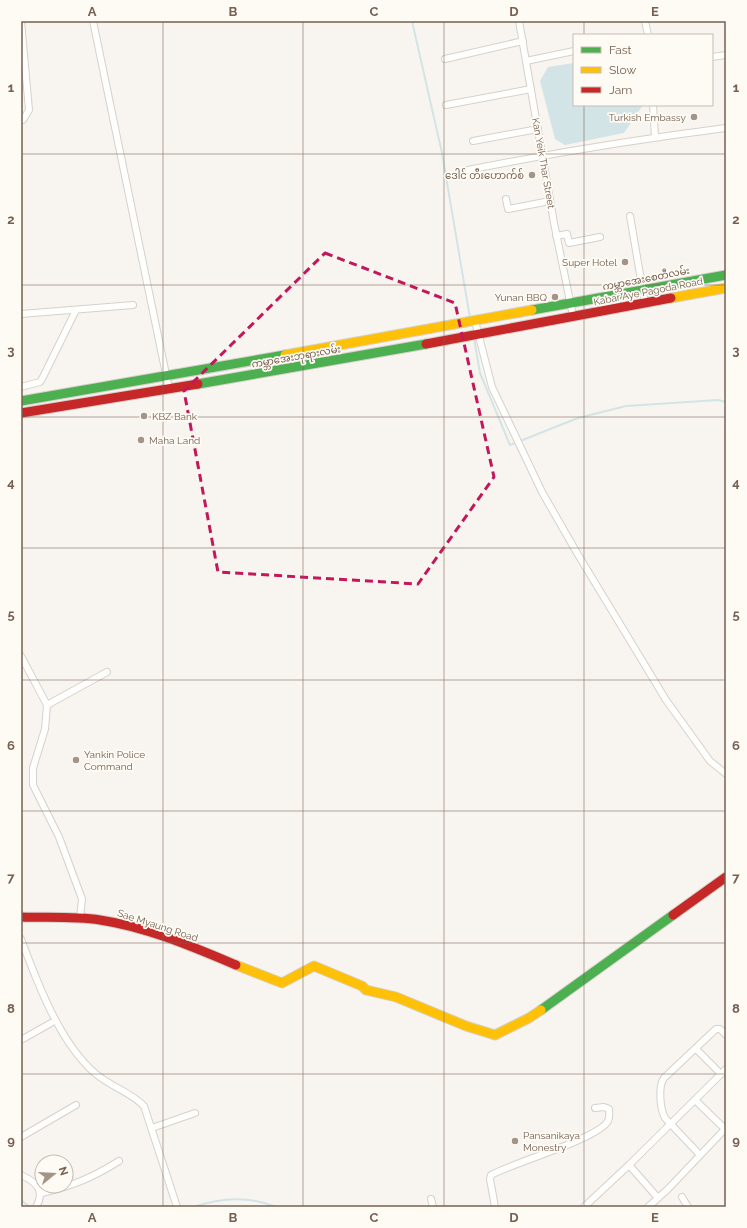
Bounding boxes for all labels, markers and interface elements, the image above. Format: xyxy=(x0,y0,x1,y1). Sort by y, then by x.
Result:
text: A xyxy=(88,4,97,19)
text: B xyxy=(229,4,238,19)
text: C xyxy=(370,4,379,19)
text: D xyxy=(509,4,519,19)
text: E xyxy=(651,4,659,19)
legend xyxy=(573,34,713,106)
text: Fast xyxy=(609,43,632,57)
text: Slow xyxy=(609,63,636,77)
text: 1 xyxy=(8,80,15,95)
text: 1 xyxy=(733,80,740,95)
text: Jam xyxy=(609,83,632,97)
place label: Turkish Embassy xyxy=(609,112,687,123)
marker: Turkish Embassy xyxy=(689,112,699,122)
street label: Kan Yeik Thar Street xyxy=(530,117,557,210)
place label: ဒေါင် တီးဟောက်စ် xyxy=(445,168,524,181)
marker: ဒေါင် တီးဟောက်စ် xyxy=(527,170,537,180)
text: 2 xyxy=(7,212,15,227)
text: 2 xyxy=(732,212,740,227)
place label: Super Hotel xyxy=(562,257,617,268)
marker: Super Hotel xyxy=(620,257,630,267)
street label: ကမ္ဘာအေးစေတီလမ်း xyxy=(601,263,691,295)
street label: Kabar Aye Pagoda Road xyxy=(593,275,704,307)
place label: Yunan BBQ xyxy=(495,292,547,303)
marker: Yunan BBQ xyxy=(550,292,560,302)
street label: ကမ္ဘာအေးဘုရားလမ်း xyxy=(250,341,342,373)
text: 3 xyxy=(7,343,15,358)
text: 3 xyxy=(732,343,740,358)
marker: KBZ Bank xyxy=(139,411,149,421)
place label: KBZ Bank xyxy=(152,411,198,422)
marker: Maha Land xyxy=(136,435,146,445)
place label: Maha Land xyxy=(149,435,200,446)
text: 4 xyxy=(7,475,15,490)
text: 4 xyxy=(732,475,740,490)
text: 5 xyxy=(7,607,15,622)
text: 5 xyxy=(732,607,740,622)
text: 6 xyxy=(7,738,15,753)
text: 6 xyxy=(732,738,740,753)
place label: Yankin Police Command xyxy=(84,749,145,772)
marker: Yankin Police Command xyxy=(71,755,81,765)
text: 7 xyxy=(7,870,15,885)
text: 7 xyxy=(732,870,740,885)
street label: Sae Myaung Road xyxy=(116,907,199,944)
text: 8 xyxy=(7,1001,15,1016)
text: 8 xyxy=(732,1001,740,1016)
place label: Pansanikaya Monestry xyxy=(523,1130,580,1153)
text: 9 xyxy=(7,1133,15,1148)
text: 9 xyxy=(732,1133,740,1148)
marker: Pansanikaya Monestry xyxy=(510,1136,520,1146)
north arrow xyxy=(34,1154,74,1194)
text: N xyxy=(56,1165,71,1177)
text: A xyxy=(88,1210,97,1225)
text: B xyxy=(229,1210,238,1225)
text: C xyxy=(370,1210,379,1225)
text: D xyxy=(509,1210,519,1225)
text: E xyxy=(651,1210,659,1225)

